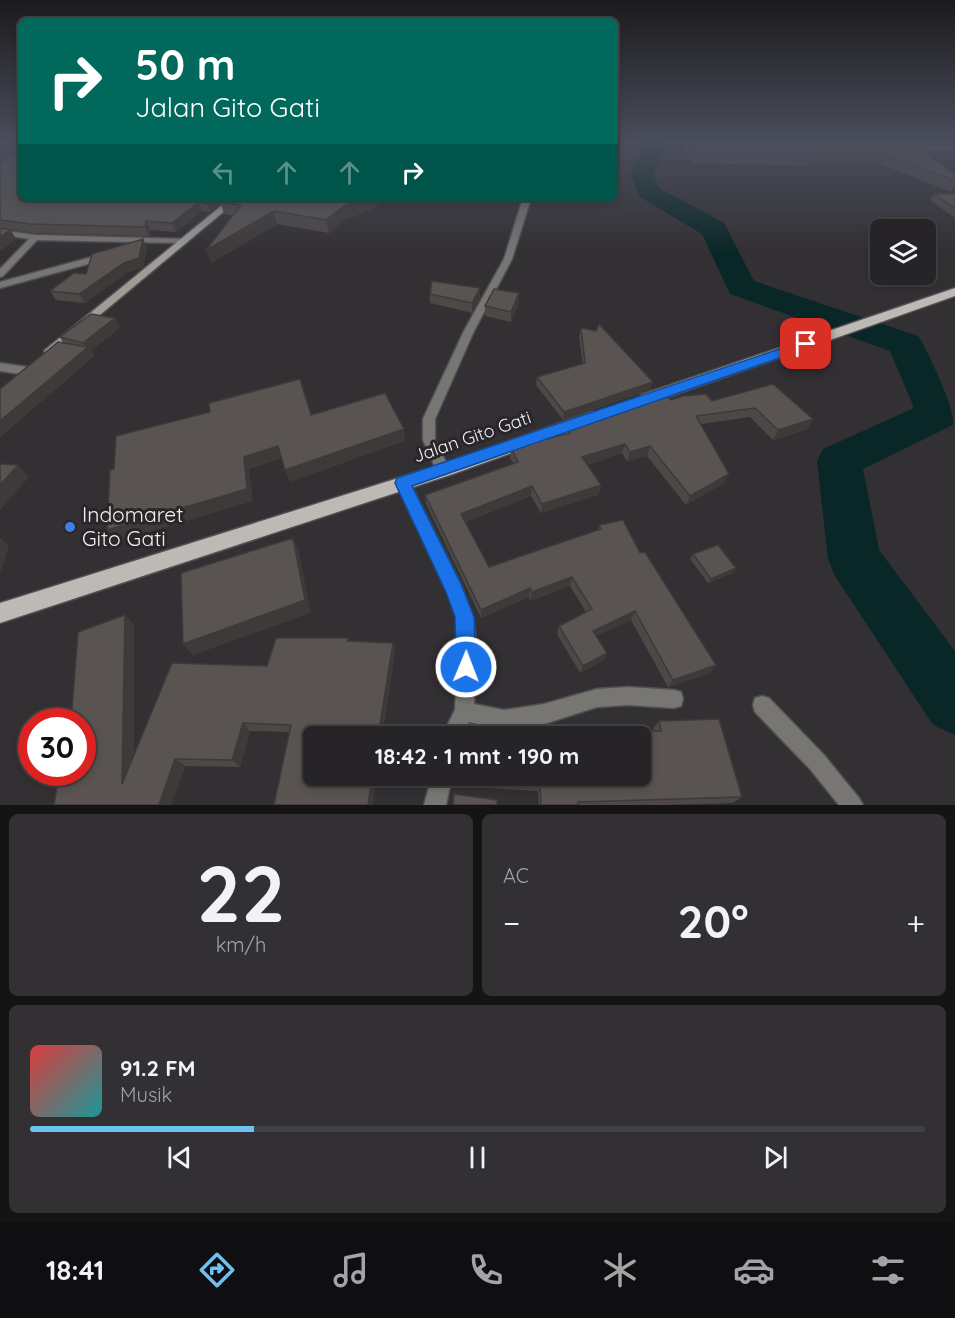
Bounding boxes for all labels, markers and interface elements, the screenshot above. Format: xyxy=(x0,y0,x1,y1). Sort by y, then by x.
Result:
text: 50 m xyxy=(135,38,235,91)
icon: right xyxy=(36,42,114,120)
text: Jalan Gito Gati xyxy=(135,90,320,124)
icon: left xyxy=(207,156,240,189)
icon: ahead xyxy=(270,156,303,189)
icon: ahead xyxy=(333,156,366,189)
icon: right xyxy=(396,156,429,189)
map controls xyxy=(870,219,936,285)
button: layers xyxy=(870,219,936,285)
pin xyxy=(780,318,831,369)
icon: arrive xyxy=(789,327,822,360)
street label: Jalan Gito Gati xyxy=(410,406,534,467)
place label: Indomaret Gito Gati xyxy=(82,501,183,551)
marker: Indomaret Gito Gati xyxy=(63,520,77,534)
position arrow xyxy=(434,635,498,699)
speed limit sign: 30 xyxy=(18,708,96,786)
text: 18:42 · 1 mnt · 190 m xyxy=(375,742,579,770)
text: 22 xyxy=(197,844,285,942)
text: AC xyxy=(503,863,529,888)
text: 20° xyxy=(678,893,749,949)
text: − xyxy=(503,902,520,943)
text: + xyxy=(906,902,925,943)
text: km/h xyxy=(216,932,266,957)
text: 91.2 FM xyxy=(120,1054,196,1082)
text: Musik xyxy=(120,1082,172,1107)
icon: previous xyxy=(163,1141,196,1174)
icon: pause xyxy=(461,1141,494,1174)
icon: next xyxy=(759,1141,792,1174)
icon: directions xyxy=(196,1249,238,1291)
icon: music xyxy=(330,1249,372,1291)
icon: phone xyxy=(465,1249,507,1291)
icon: climate xyxy=(599,1249,641,1291)
icon: car xyxy=(733,1249,775,1291)
icon: filters xyxy=(867,1249,909,1291)
text: 18:41 xyxy=(46,1253,104,1287)

